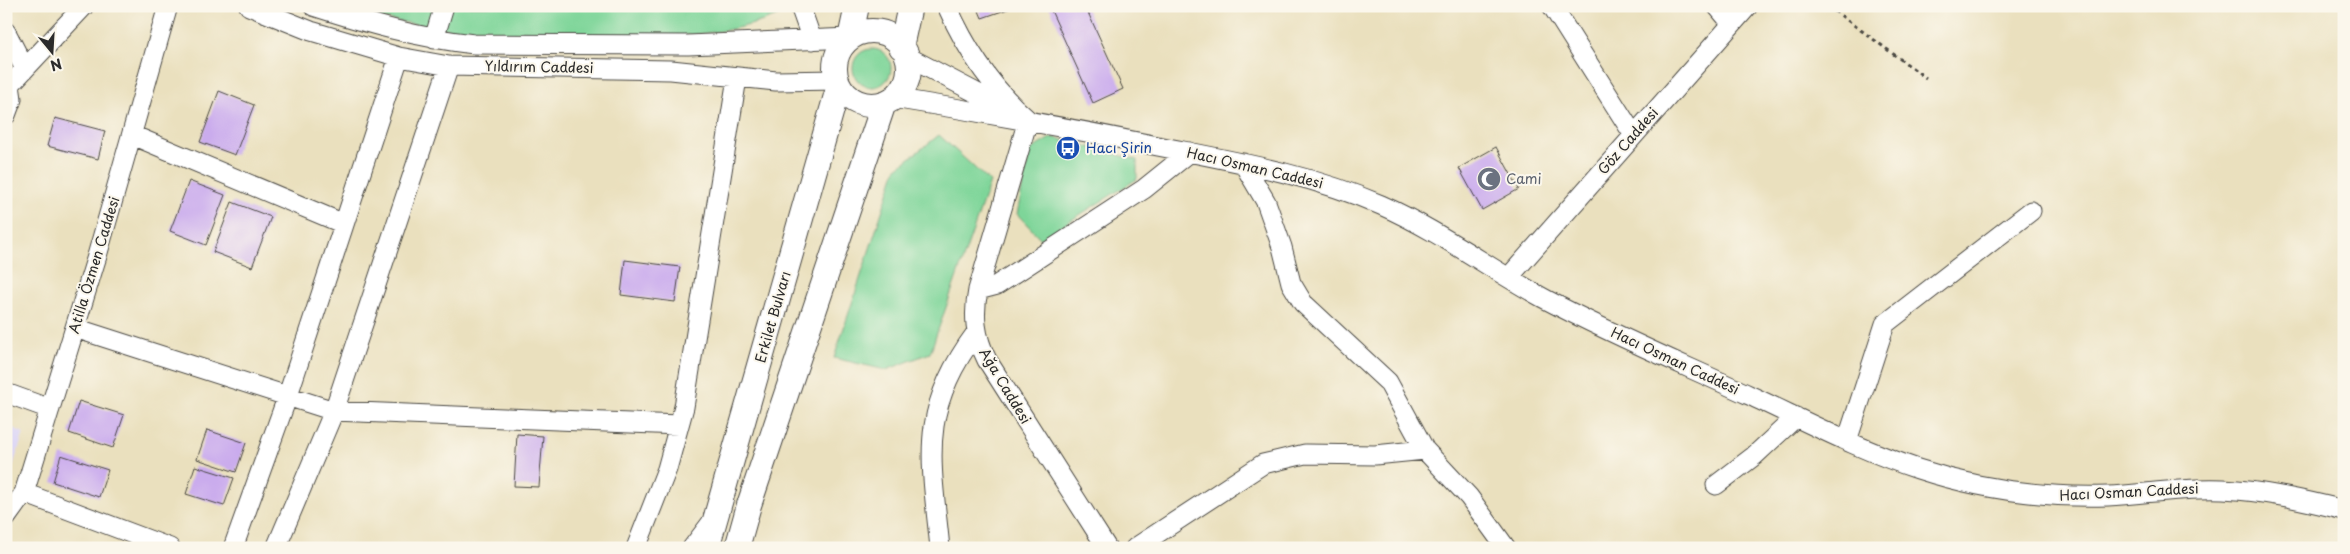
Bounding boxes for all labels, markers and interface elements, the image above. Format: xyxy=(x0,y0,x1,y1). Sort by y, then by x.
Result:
north arrow xyxy=(28,28,78,78)
text: N xyxy=(48,53,65,77)
street label: Yıldırım Caddesi xyxy=(484,55,594,78)
street label: Göz Caddesi xyxy=(1592,102,1663,179)
bus stop icon: Hacı Şirin xyxy=(1055,135,1081,161)
place label: Hacı Şirin xyxy=(1086,137,1152,158)
street label: Hacı Osman Caddesi xyxy=(1185,142,1325,193)
mosque icon: Cami xyxy=(1476,166,1502,192)
place label: Cami xyxy=(1506,168,1542,189)
street label: Atilla Özmen Caddesi xyxy=(63,194,124,336)
street label: Erkilet Bulvarı xyxy=(749,269,796,365)
street label: Hacı Osman Caddesi xyxy=(1608,322,1743,400)
street label: Ağa Caddesi xyxy=(974,344,1036,428)
street label: Hacı Osman Caddesi xyxy=(2059,477,2199,506)

